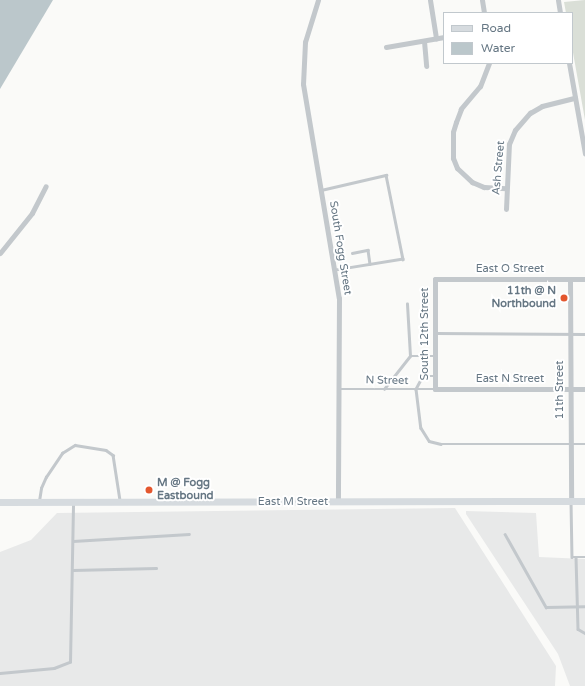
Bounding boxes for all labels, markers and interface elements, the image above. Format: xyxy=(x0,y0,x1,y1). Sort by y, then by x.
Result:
legend xyxy=(443,12,573,64)
text: Road xyxy=(481,21,511,35)
text: Water xyxy=(481,41,515,55)
street label: Ash Street xyxy=(490,140,508,196)
street label: South Fogg Street xyxy=(326,200,354,296)
street label: East O Street xyxy=(476,262,544,276)
place label: 11th @ N Northbound xyxy=(492,285,556,311)
street label: South 12th Street xyxy=(418,288,432,380)
marker: 11th @ N Northbound xyxy=(559,293,569,303)
street label: 11th Street xyxy=(553,360,567,420)
street label: East N Street xyxy=(476,372,544,386)
street label: N Street xyxy=(365,374,409,388)
place label: M @ Fogg Eastbound xyxy=(157,477,214,503)
marker: M @ Fogg Eastbound xyxy=(144,485,154,495)
street label: East M Street xyxy=(258,495,328,509)

